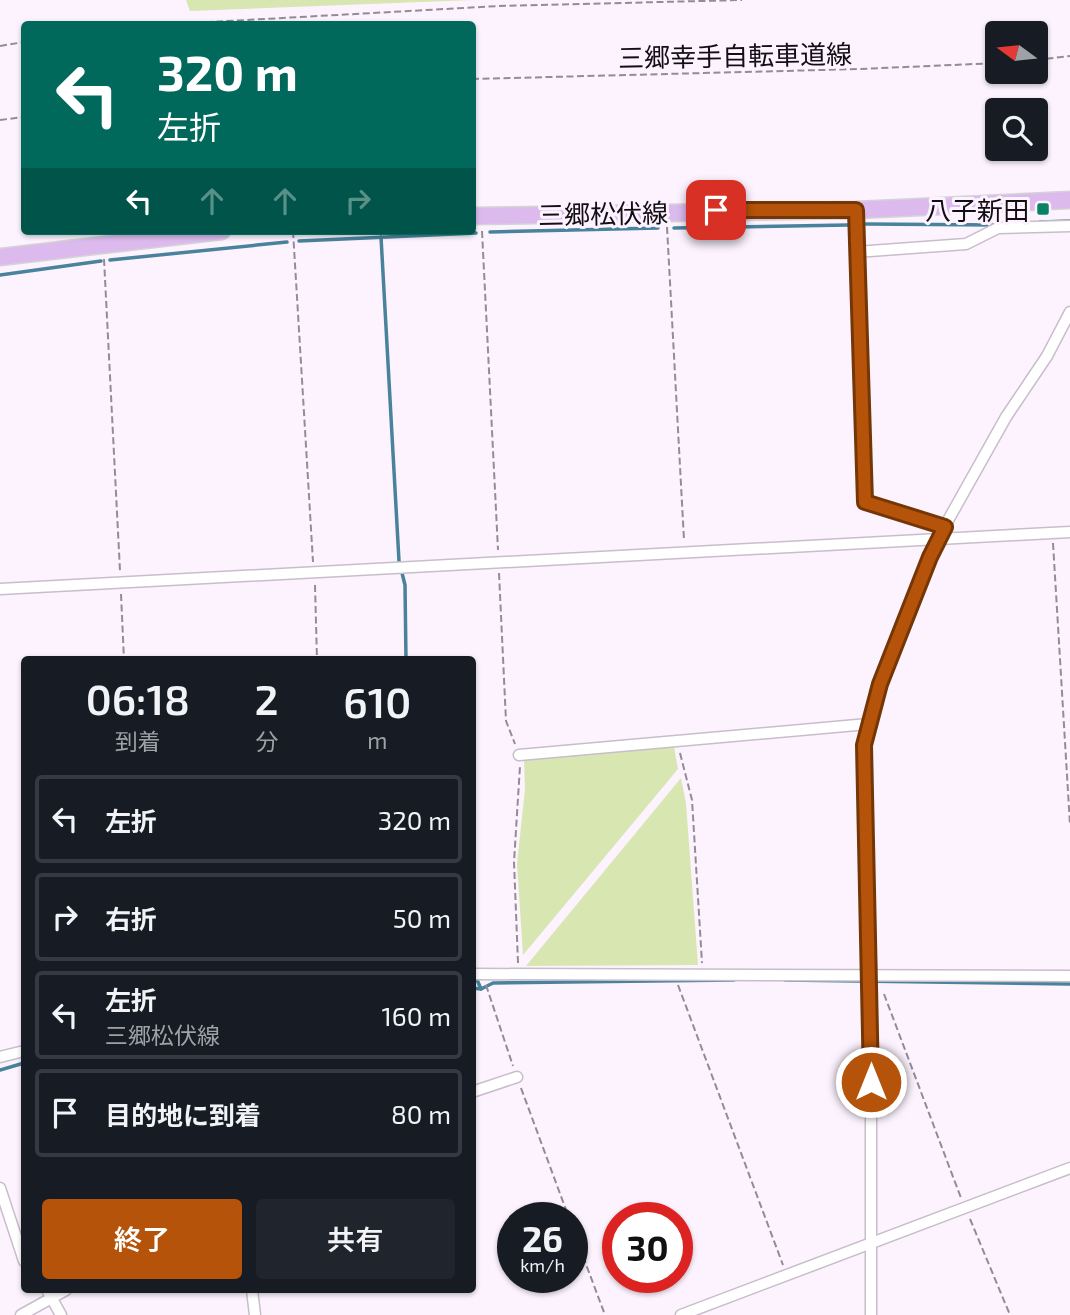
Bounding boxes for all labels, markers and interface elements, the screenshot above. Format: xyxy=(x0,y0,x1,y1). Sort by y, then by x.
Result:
north arrow xyxy=(985,21,1048,84)
map controls xyxy=(985,21,1048,161)
street label: 三郷幸手自転車道線 xyxy=(618,37,852,73)
text: 320 m xyxy=(157,42,298,101)
icon: left xyxy=(42,49,133,140)
button: search xyxy=(985,98,1048,161)
text: 左折 xyxy=(157,107,221,145)
pin xyxy=(686,180,746,240)
icon: left xyxy=(120,182,158,220)
icon: ahead xyxy=(193,182,231,220)
icon: ahead xyxy=(266,182,304,220)
icon: right xyxy=(339,182,377,220)
icon: arrive xyxy=(697,191,735,229)
place label: 八子新田 xyxy=(925,194,1029,225)
street label: 三郷松伏線 xyxy=(538,196,668,230)
marker: 八子新田 xyxy=(1035,201,1051,217)
text: 06:18 xyxy=(86,673,190,723)
text: 2 xyxy=(255,673,279,723)
text: 610 xyxy=(343,676,411,726)
text: m xyxy=(367,726,387,754)
text: 到着 xyxy=(115,727,161,755)
text: 分 xyxy=(255,727,278,755)
icon: left xyxy=(46,800,84,838)
text: 320 m xyxy=(378,804,451,835)
text: 左折 xyxy=(105,805,157,836)
icon: right xyxy=(46,898,84,936)
text: 50 m xyxy=(393,902,451,933)
text: 右折 xyxy=(105,903,157,934)
text: 左折 xyxy=(105,984,157,1015)
icon: left xyxy=(46,996,84,1034)
text: 160 m xyxy=(382,1000,451,1031)
text: 三郷松伏線 xyxy=(105,1021,220,1049)
position arrow xyxy=(834,1045,908,1119)
icon: arrive xyxy=(46,1094,84,1132)
text: 80 m xyxy=(391,1098,451,1129)
text: 目的地に到着 xyxy=(105,1099,261,1130)
button: 終了 xyxy=(42,1199,242,1279)
button: 共有 xyxy=(256,1199,455,1279)
speed limit sign: 30 xyxy=(602,1202,693,1293)
text: 26 xyxy=(522,1217,563,1259)
text: km/h xyxy=(520,1254,565,1276)

